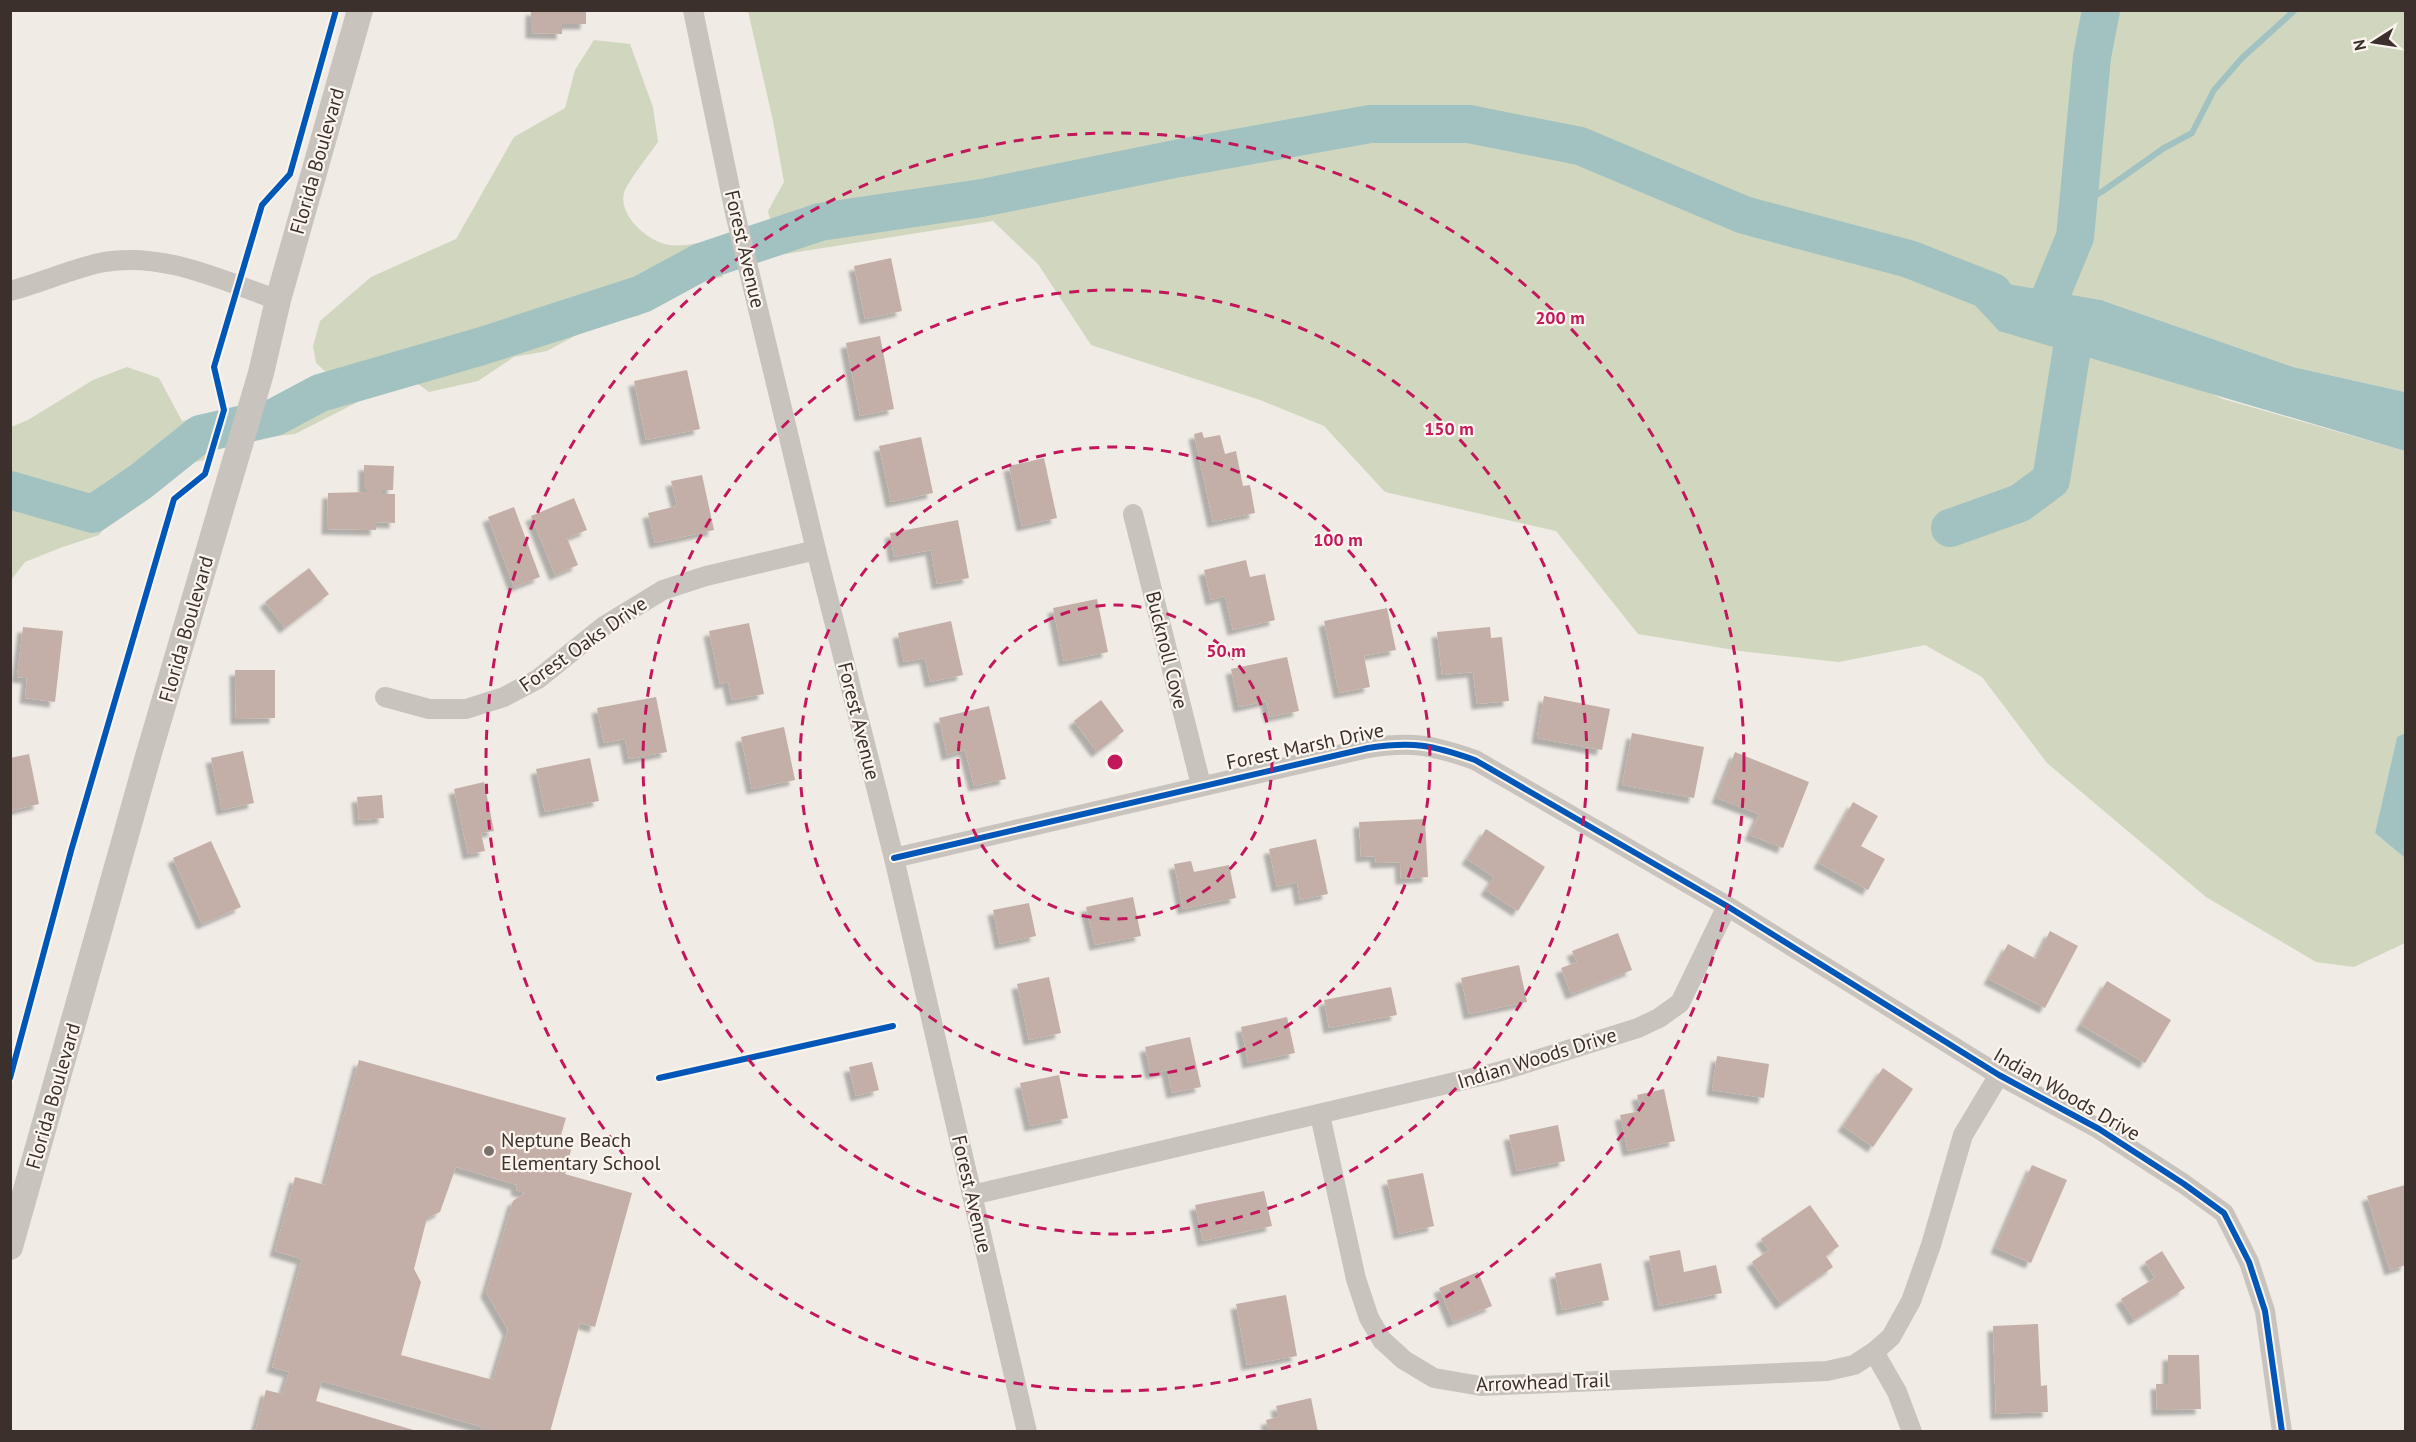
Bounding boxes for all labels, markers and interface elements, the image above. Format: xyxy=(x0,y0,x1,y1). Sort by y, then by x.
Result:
north arrow xyxy=(2344,12,2404,72)
text: N xyxy=(2348,38,2370,52)
street label: Florida Boulevard xyxy=(284,85,350,237)
street label: Forest Avenue xyxy=(719,187,771,311)
text: 200 m xyxy=(1535,306,1585,329)
text: 150 m xyxy=(1424,417,1474,440)
text: 100 m xyxy=(1313,528,1363,551)
street label: Florida Boulevard xyxy=(153,553,219,705)
street label: Bucknoll Cove xyxy=(1140,588,1194,712)
street label: Forest Oaks Drive xyxy=(514,590,652,698)
text: 50 m xyxy=(1206,639,1246,662)
street label: Forest Avenue xyxy=(832,659,886,783)
street label: Forest Marsh Drive xyxy=(1224,717,1386,775)
centre of rings xyxy=(1105,752,1125,772)
street label: Florida Boulevard xyxy=(20,1020,86,1172)
street label: Indian Woods Drive xyxy=(1454,1021,1620,1095)
street label: Indian Woods Drive xyxy=(1989,1041,2145,1147)
place label: Neptune Beach Elementary School xyxy=(501,1127,661,1176)
street label: Forest Avenue xyxy=(946,1132,998,1256)
marker: Neptune Beach Elementary School xyxy=(482,1144,496,1158)
street label: Arrowhead Trail xyxy=(1476,1367,1611,1397)

